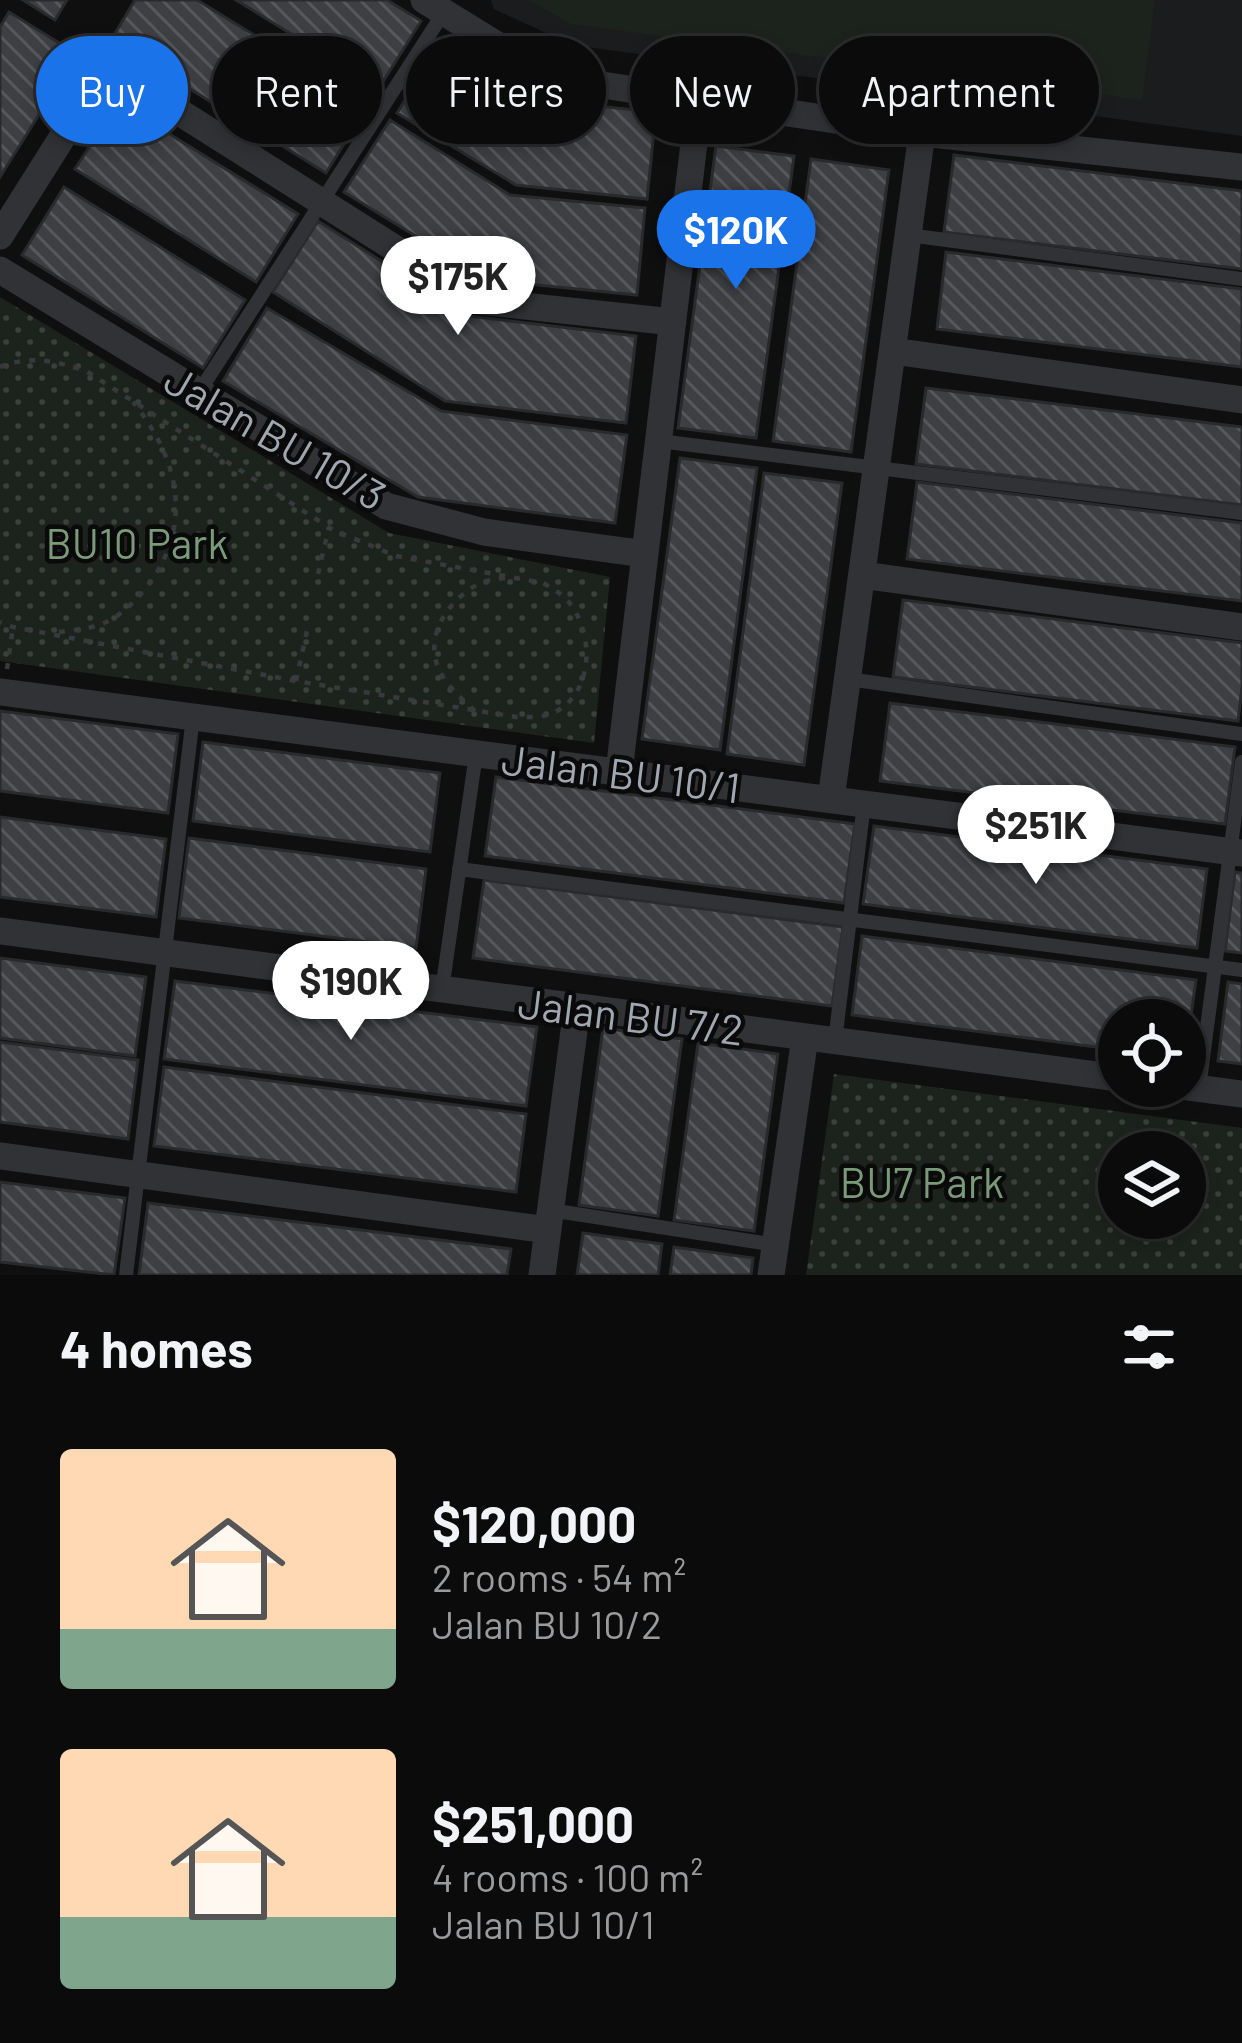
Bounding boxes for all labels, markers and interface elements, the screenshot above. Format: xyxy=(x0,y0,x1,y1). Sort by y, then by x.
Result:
chip: Buy xyxy=(36,36,188,144)
chip: Rent xyxy=(212,36,382,144)
chip: Filters xyxy=(406,36,606,144)
chip: New xyxy=(630,36,795,144)
chip: Apartment xyxy=(819,36,1099,144)
pin: $120K xyxy=(652,190,820,292)
text: $120K xyxy=(684,205,788,252)
pin: $175K xyxy=(374,236,542,338)
text: $175K xyxy=(408,251,508,298)
street label: Jalan BU 10/3 xyxy=(157,353,395,519)
park label: BU10 Park xyxy=(46,517,228,567)
street label: Jalan BU 10/1 xyxy=(499,733,743,811)
pin: $251K xyxy=(952,785,1120,887)
text: $251K xyxy=(985,800,1087,847)
pin: $190K xyxy=(267,941,435,1043)
text: $190K xyxy=(299,956,403,1003)
street label: Jalan BU 7/2 xyxy=(516,976,746,1054)
map controls xyxy=(1098,999,1206,1239)
button: locate xyxy=(1098,999,1206,1107)
button: layers xyxy=(1098,1131,1206,1239)
park label: BU7 Park xyxy=(840,1156,1004,1206)
icon: filters xyxy=(1116,1314,1182,1380)
text: 4 homes xyxy=(60,1317,253,1378)
text: $120,000 xyxy=(432,1492,636,1553)
icon: home xyxy=(156,1497,300,1641)
text: 2 rooms · 54 m² xyxy=(432,1553,686,1600)
text: Jalan BU 10/2 xyxy=(432,1600,662,1647)
text: $251,000 xyxy=(432,1792,634,1853)
icon: home xyxy=(156,1797,300,1941)
text: 4 rooms · 100 m² xyxy=(432,1853,703,1900)
text: Jalan BU 10/1 xyxy=(432,1900,655,1947)

